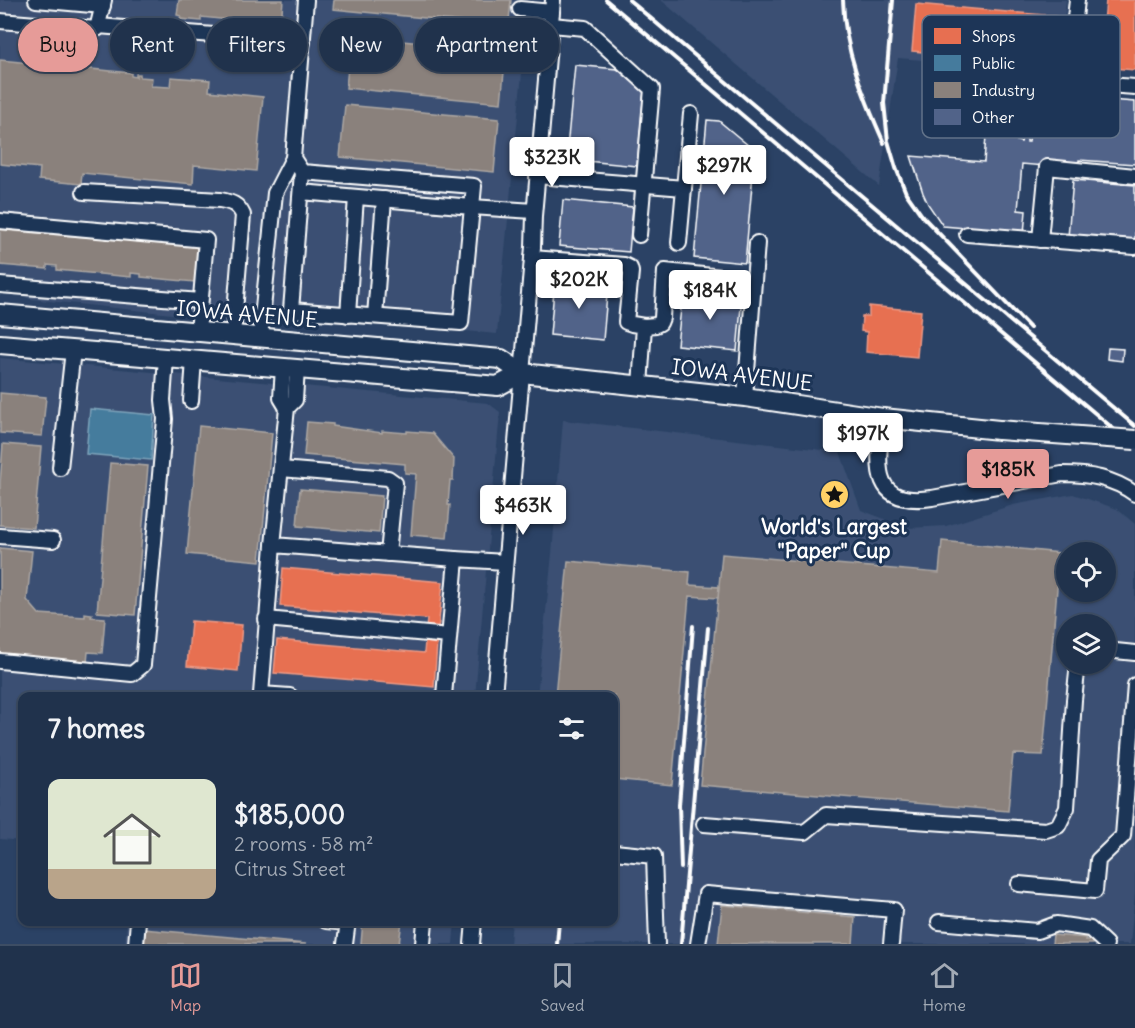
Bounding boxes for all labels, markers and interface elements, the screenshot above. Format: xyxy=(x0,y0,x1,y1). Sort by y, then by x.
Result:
legend xyxy=(922,15,1120,138)
chip: Buy xyxy=(18,18,98,72)
chip: Rent xyxy=(110,18,195,72)
chip: Filters xyxy=(207,18,307,72)
chip: New xyxy=(319,18,403,72)
chip: Apartment xyxy=(415,18,559,72)
text: Shops xyxy=(972,26,1016,46)
text: Public xyxy=(972,53,1015,73)
text: Industry xyxy=(972,80,1035,100)
text: Other xyxy=(972,107,1015,127)
pin: $323K xyxy=(510,137,594,188)
text: $323K xyxy=(523,144,581,169)
pin: $297K xyxy=(682,145,766,196)
text: $297K xyxy=(696,152,752,177)
pin: $202K xyxy=(537,259,621,310)
text: $202K xyxy=(550,266,608,291)
pin: $184K xyxy=(668,270,752,321)
text: $184K xyxy=(683,277,737,302)
street label: IOWA AVENUE xyxy=(175,294,319,334)
street label: IOWA AVENUE xyxy=(670,353,814,397)
pin: $197K xyxy=(821,413,905,464)
text: $197K xyxy=(837,420,889,445)
pin: $185K xyxy=(966,449,1050,500)
text: $185K xyxy=(981,456,1035,481)
place icon: World's Largest "Paper" Cup xyxy=(818,479,850,511)
pin: $463K xyxy=(481,485,565,536)
text: $463K xyxy=(494,492,552,517)
place label: World's Largest "Paper" Cup xyxy=(761,513,908,564)
map controls xyxy=(1056,542,1116,674)
button: locate xyxy=(1056,542,1116,602)
button: layers xyxy=(1056,614,1116,674)
text: 7 homes xyxy=(48,712,145,745)
icon: filters xyxy=(555,712,588,745)
text: $185,000 xyxy=(234,798,345,831)
icon: home xyxy=(96,803,168,875)
text: 2 rooms · 58 m² xyxy=(234,831,374,856)
text: Citrus Street xyxy=(234,856,345,881)
tab: Map xyxy=(169,959,202,1015)
tab: Saved xyxy=(541,959,584,1015)
tab: Home xyxy=(923,959,966,1015)

